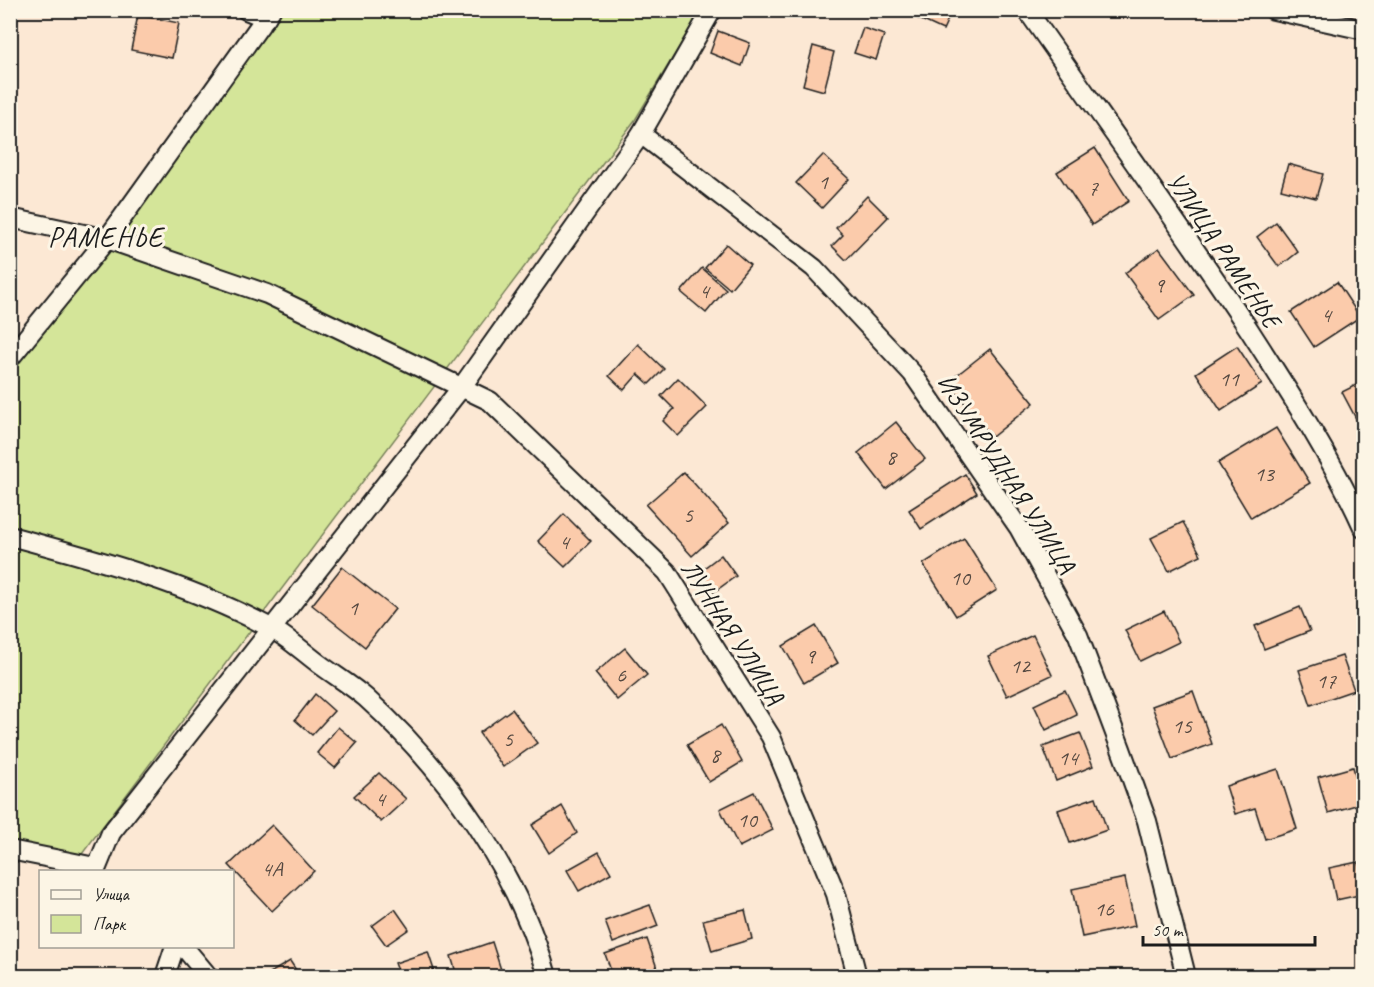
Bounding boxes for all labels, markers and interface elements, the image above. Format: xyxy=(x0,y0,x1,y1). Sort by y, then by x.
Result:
street label: УЛИЦА РАМЕНЬЕ xyxy=(1159,166,1290,338)
house number: 1 xyxy=(818,168,829,196)
house number: 7 xyxy=(1088,174,1099,202)
district label: РАМЕНЬЕ xyxy=(48,220,165,255)
house number: 9 xyxy=(1154,271,1166,299)
house number: 4 xyxy=(699,277,711,305)
house number: 4 xyxy=(1321,301,1333,329)
house number: 11 xyxy=(1219,365,1240,393)
street label: ИЗУМРУДНАЯ УЛИЦА xyxy=(930,367,1084,580)
house number: 8 xyxy=(886,443,898,471)
house number: 13 xyxy=(1254,460,1276,488)
house number: 5 xyxy=(683,501,694,529)
house number: 4 xyxy=(559,528,571,556)
street label: ЛУННАЯ УЛИЦА xyxy=(674,554,792,711)
house number: 10 xyxy=(950,564,972,592)
house number: 1 xyxy=(348,594,359,622)
house number: 9 xyxy=(805,642,817,670)
house number: 12 xyxy=(1010,652,1032,680)
house number: 6 xyxy=(616,661,627,689)
house number: 17 xyxy=(1316,667,1337,695)
house number: 15 xyxy=(1172,712,1193,740)
house number: 5 xyxy=(503,725,514,753)
house number: 8 xyxy=(710,741,722,769)
house number: 14 xyxy=(1058,744,1080,772)
house number: 4 xyxy=(375,785,387,813)
house number: 10 xyxy=(737,806,759,834)
house number: 4А xyxy=(262,855,283,883)
legend xyxy=(39,870,234,948)
text: Улица xyxy=(93,883,130,905)
house number: 16 xyxy=(1094,895,1115,923)
scale bar xyxy=(1143,909,1316,947)
text: Парк xyxy=(93,913,127,935)
text: 50 m xyxy=(1152,919,1185,941)

